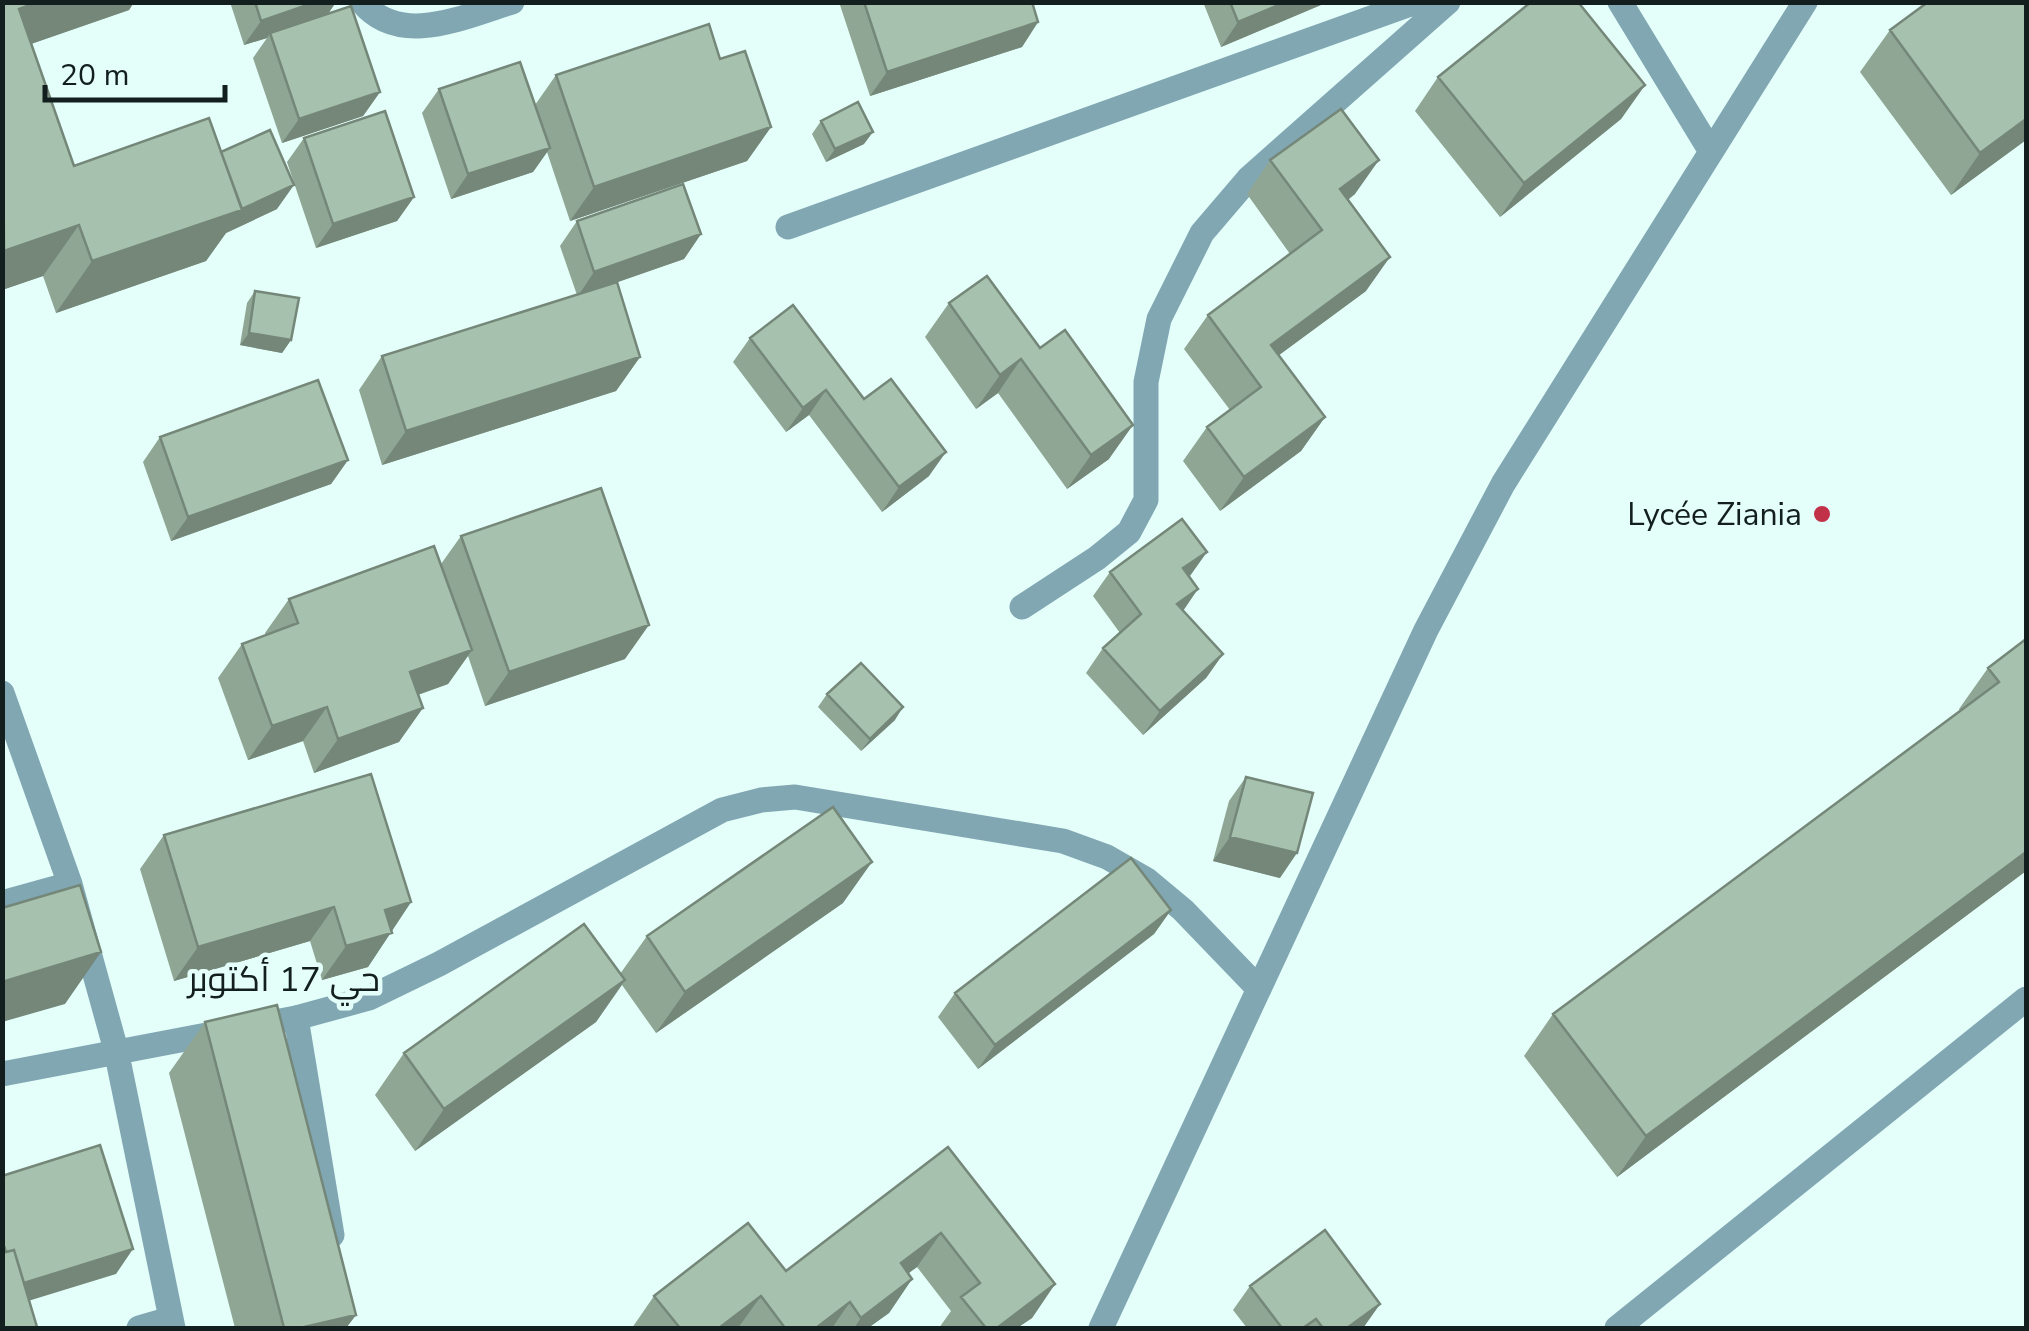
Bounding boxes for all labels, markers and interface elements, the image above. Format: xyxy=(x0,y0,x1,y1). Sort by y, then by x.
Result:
scale bar xyxy=(45,40,225,102)
text: 20 m xyxy=(60,55,129,96)
place label: Lycée Ziania xyxy=(1627,493,1802,536)
marker: Lycée Ziania xyxy=(1811,503,1833,525)
district label: حي 17 أكتوبر xyxy=(186,956,380,1006)

